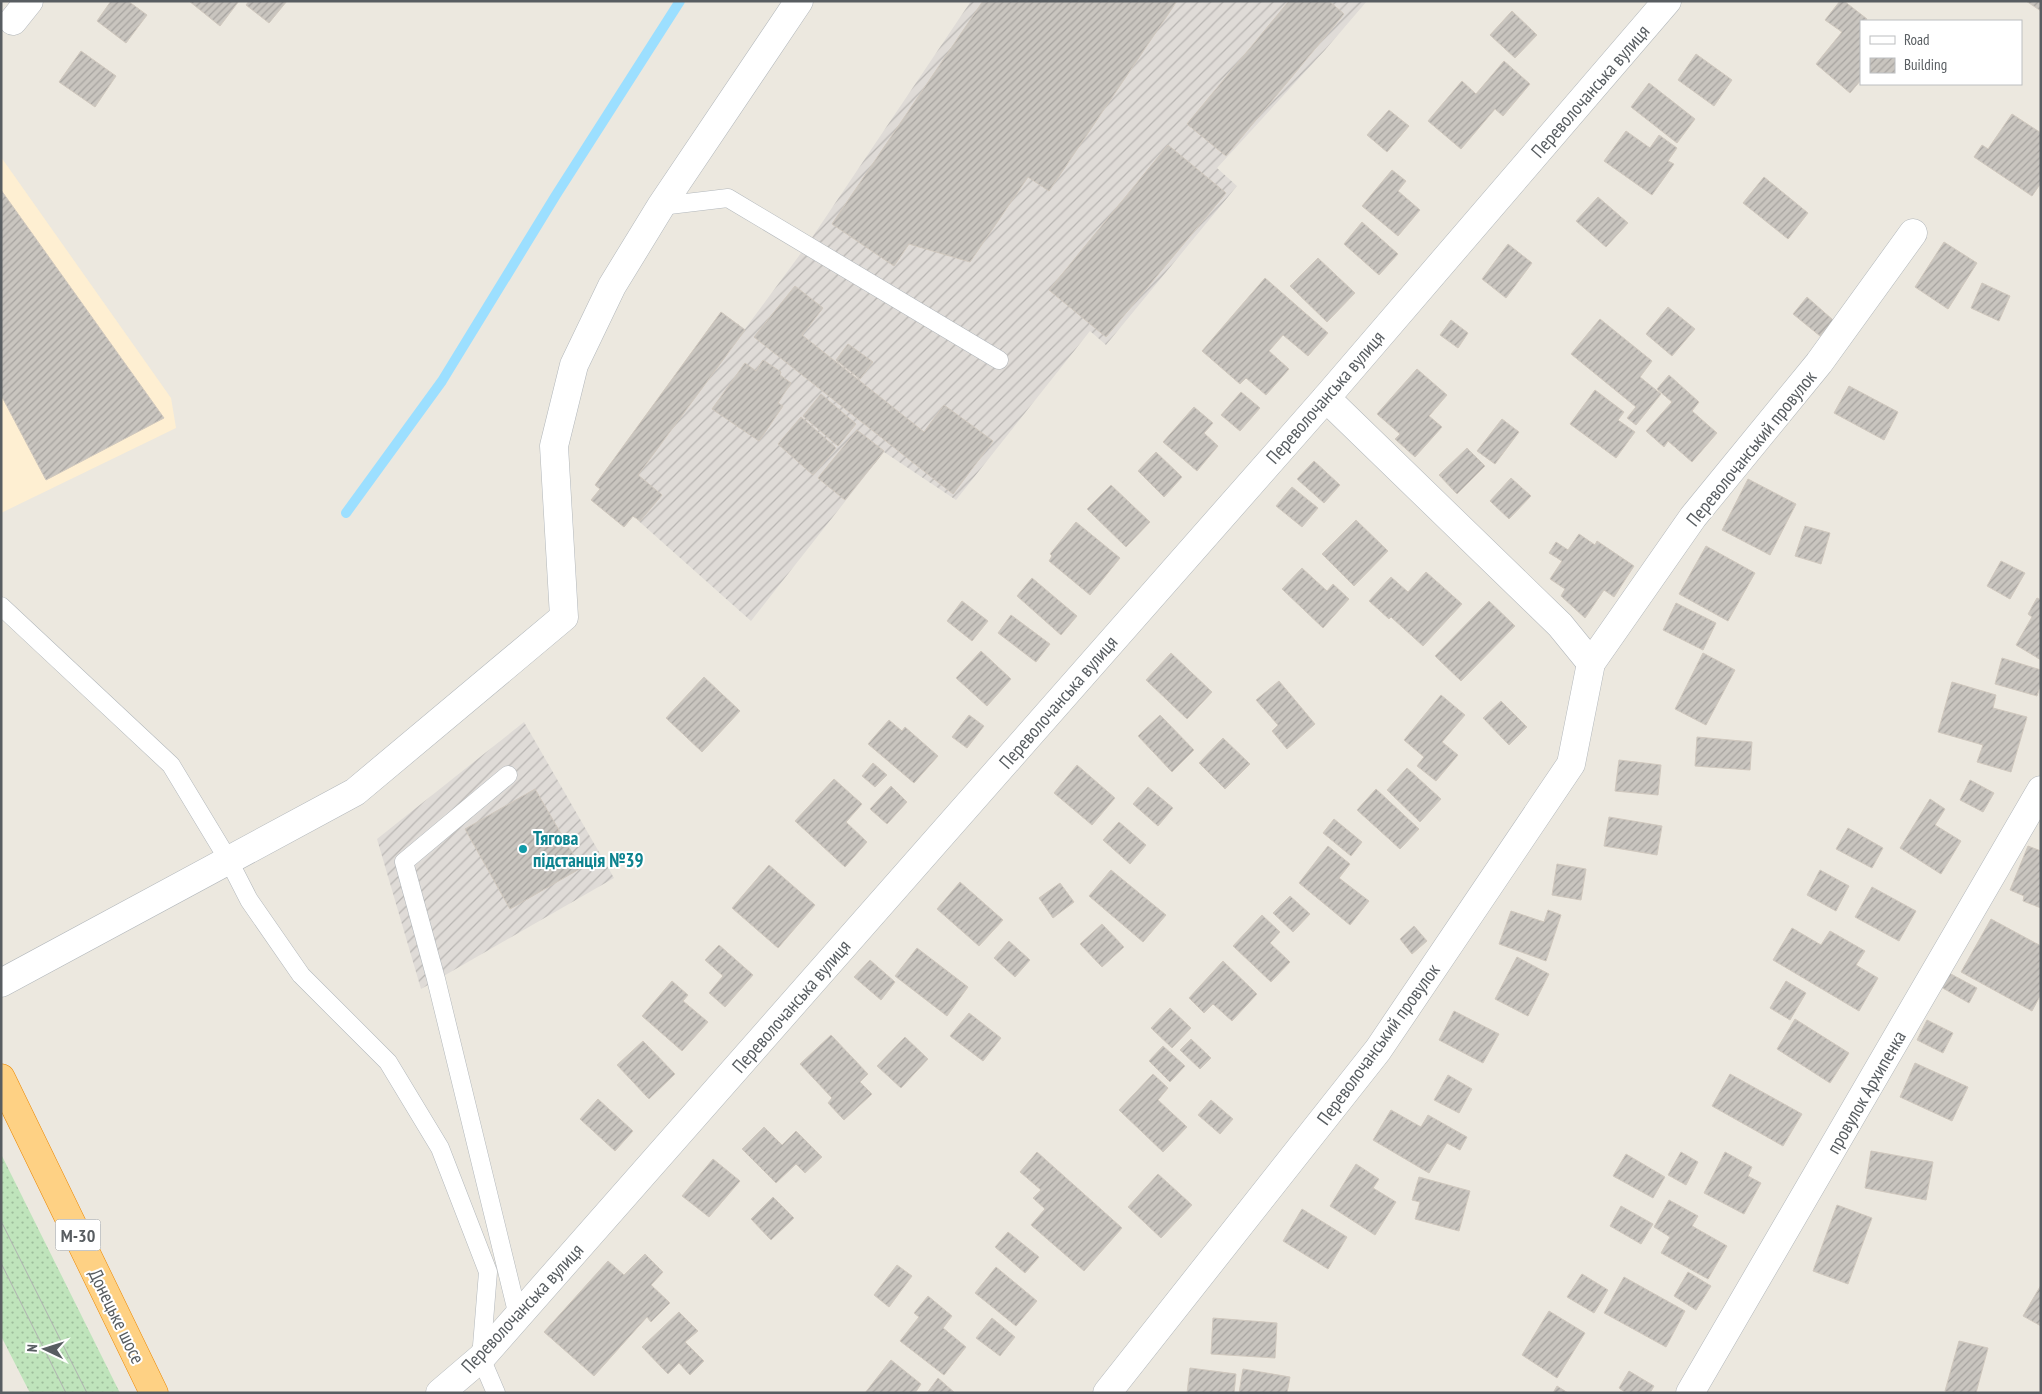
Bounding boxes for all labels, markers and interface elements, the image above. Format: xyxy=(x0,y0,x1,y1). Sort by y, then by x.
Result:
street label: Переволочанська вулиця xyxy=(1526,20,1654,162)
legend xyxy=(1860,20,2022,85)
text: Road xyxy=(1904,30,1930,49)
text: Building xyxy=(1904,55,1947,74)
street label: Переволочанська вулиця xyxy=(1261,326,1389,468)
street label: Переволочанський провулок xyxy=(1681,365,1822,531)
street label: Переволочанська вулиця xyxy=(994,631,1122,773)
place label: Тягова пiдстанцiя №39 xyxy=(533,826,644,872)
marker: Тягова пiдстанцiя №39 xyxy=(517,843,529,855)
street label: Переволочанська вулиця xyxy=(727,935,855,1077)
street label: Переволочанський провулок xyxy=(1311,958,1445,1129)
street label: провулок Архипенка xyxy=(1821,1026,1911,1158)
road number: М-30 xyxy=(56,1220,100,1250)
street label: Переволочанська вулиця xyxy=(456,1238,588,1378)
street label: Донецьке шосе xyxy=(84,1265,150,1368)
north arrow xyxy=(20,1324,70,1374)
text: N xyxy=(23,1344,41,1352)

